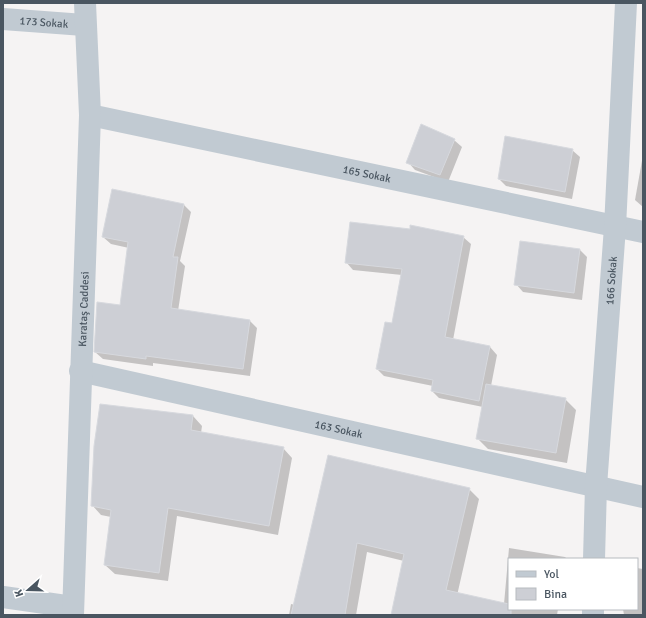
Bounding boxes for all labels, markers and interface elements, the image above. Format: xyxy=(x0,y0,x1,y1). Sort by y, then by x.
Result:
street label: 173 Sokak xyxy=(19,14,69,31)
street label: 165 Sokak xyxy=(342,163,392,186)
street label: 166 Sokak xyxy=(603,255,620,305)
street label: Karataş Caddesi xyxy=(76,271,92,347)
street label: 163 Sokak xyxy=(313,418,364,441)
legend xyxy=(508,558,638,610)
text: Yol xyxy=(544,567,560,582)
north arrow xyxy=(8,570,48,610)
text: Bina xyxy=(544,587,567,602)
text: K xyxy=(12,588,26,599)

